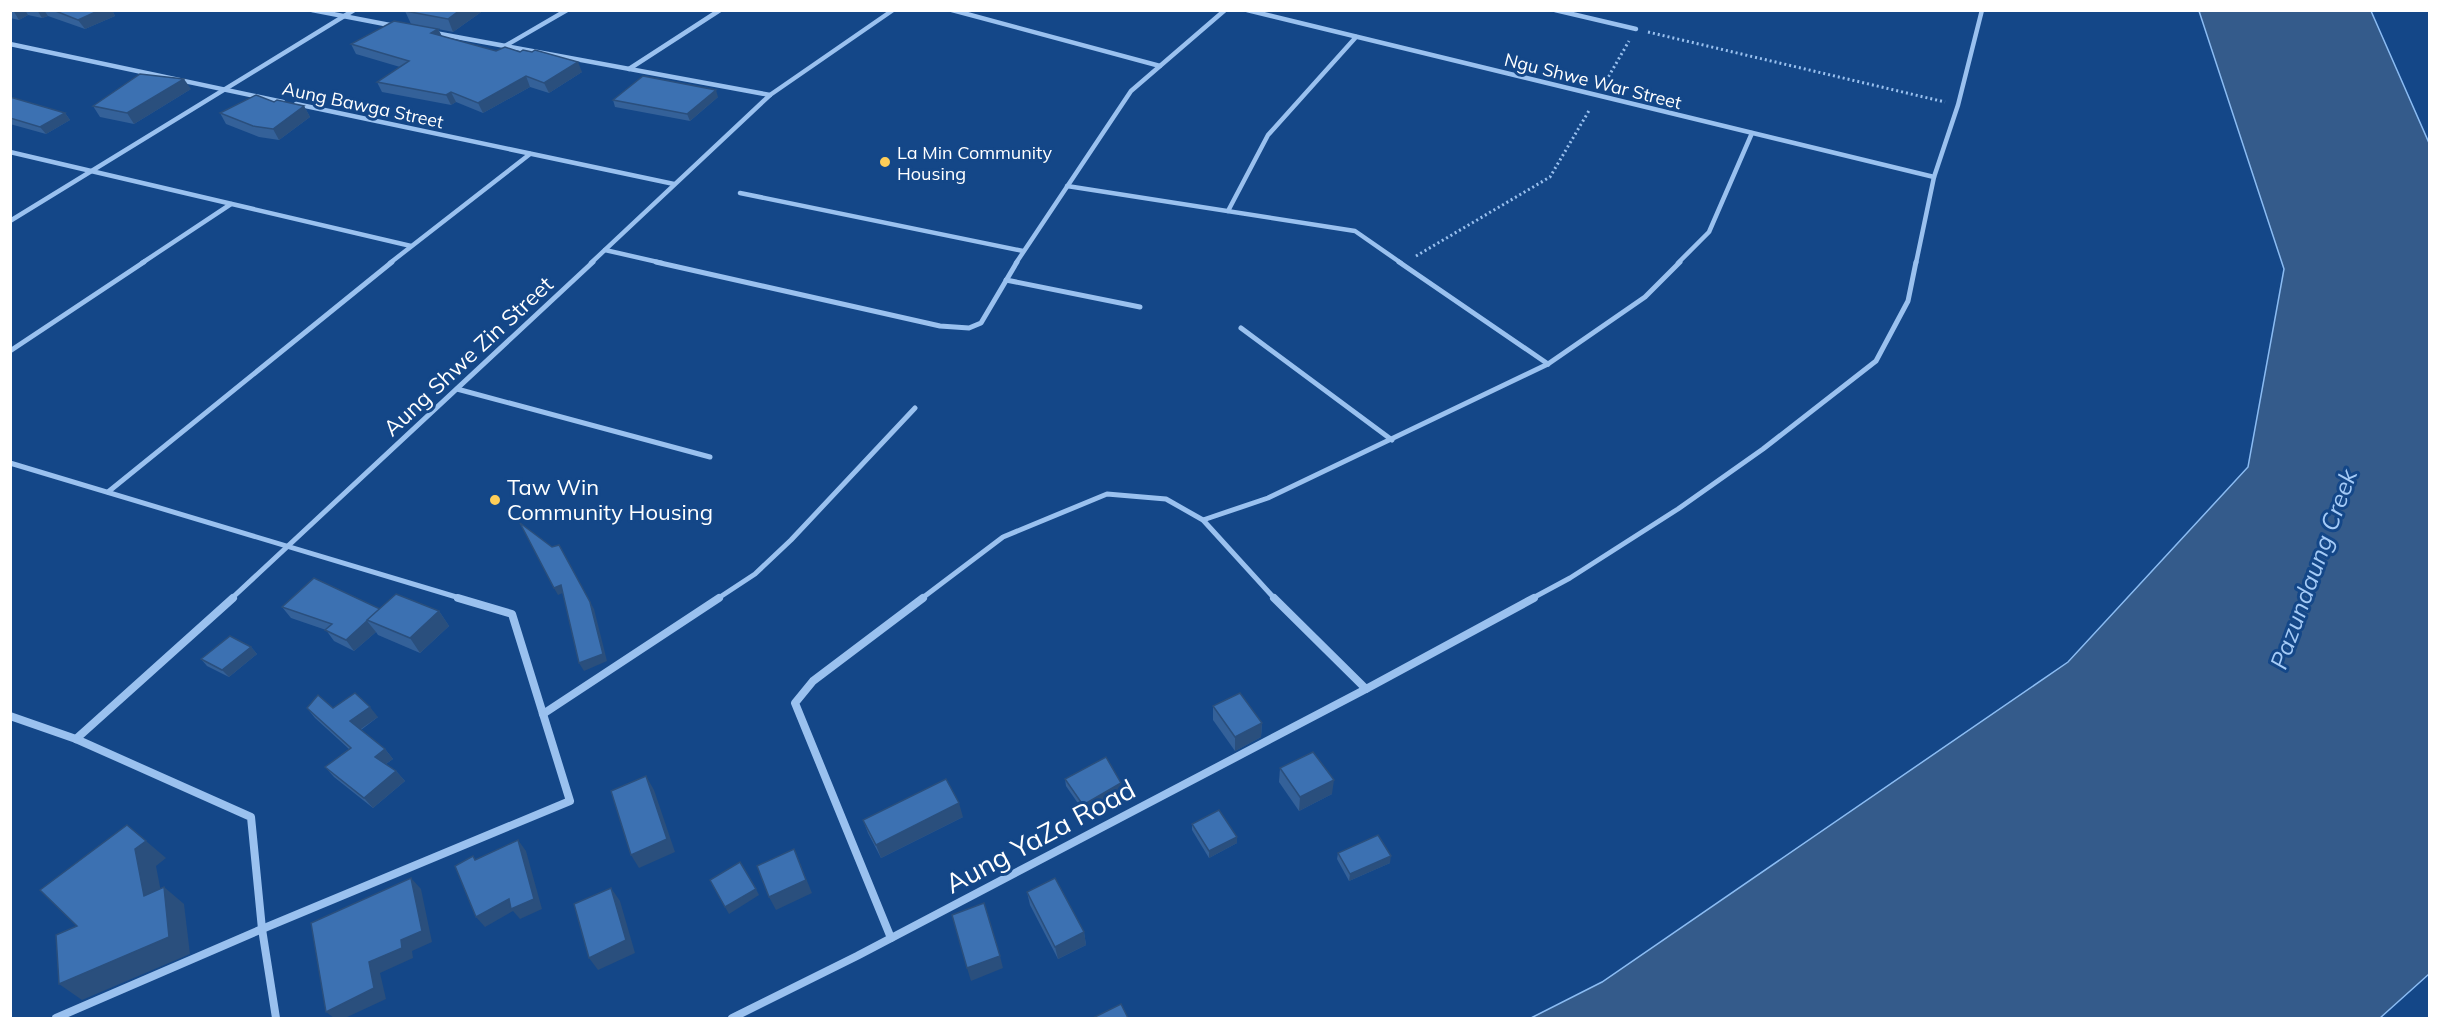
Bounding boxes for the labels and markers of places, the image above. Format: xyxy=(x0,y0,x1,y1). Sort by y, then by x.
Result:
place label: La Min Community Housing xyxy=(897,141,1052,185)
marker: La Min Community Housing xyxy=(878,155,892,169)
place label: Taw Win Community Housing xyxy=(507,473,713,526)
marker: Taw Win Community Housing xyxy=(488,493,502,507)

